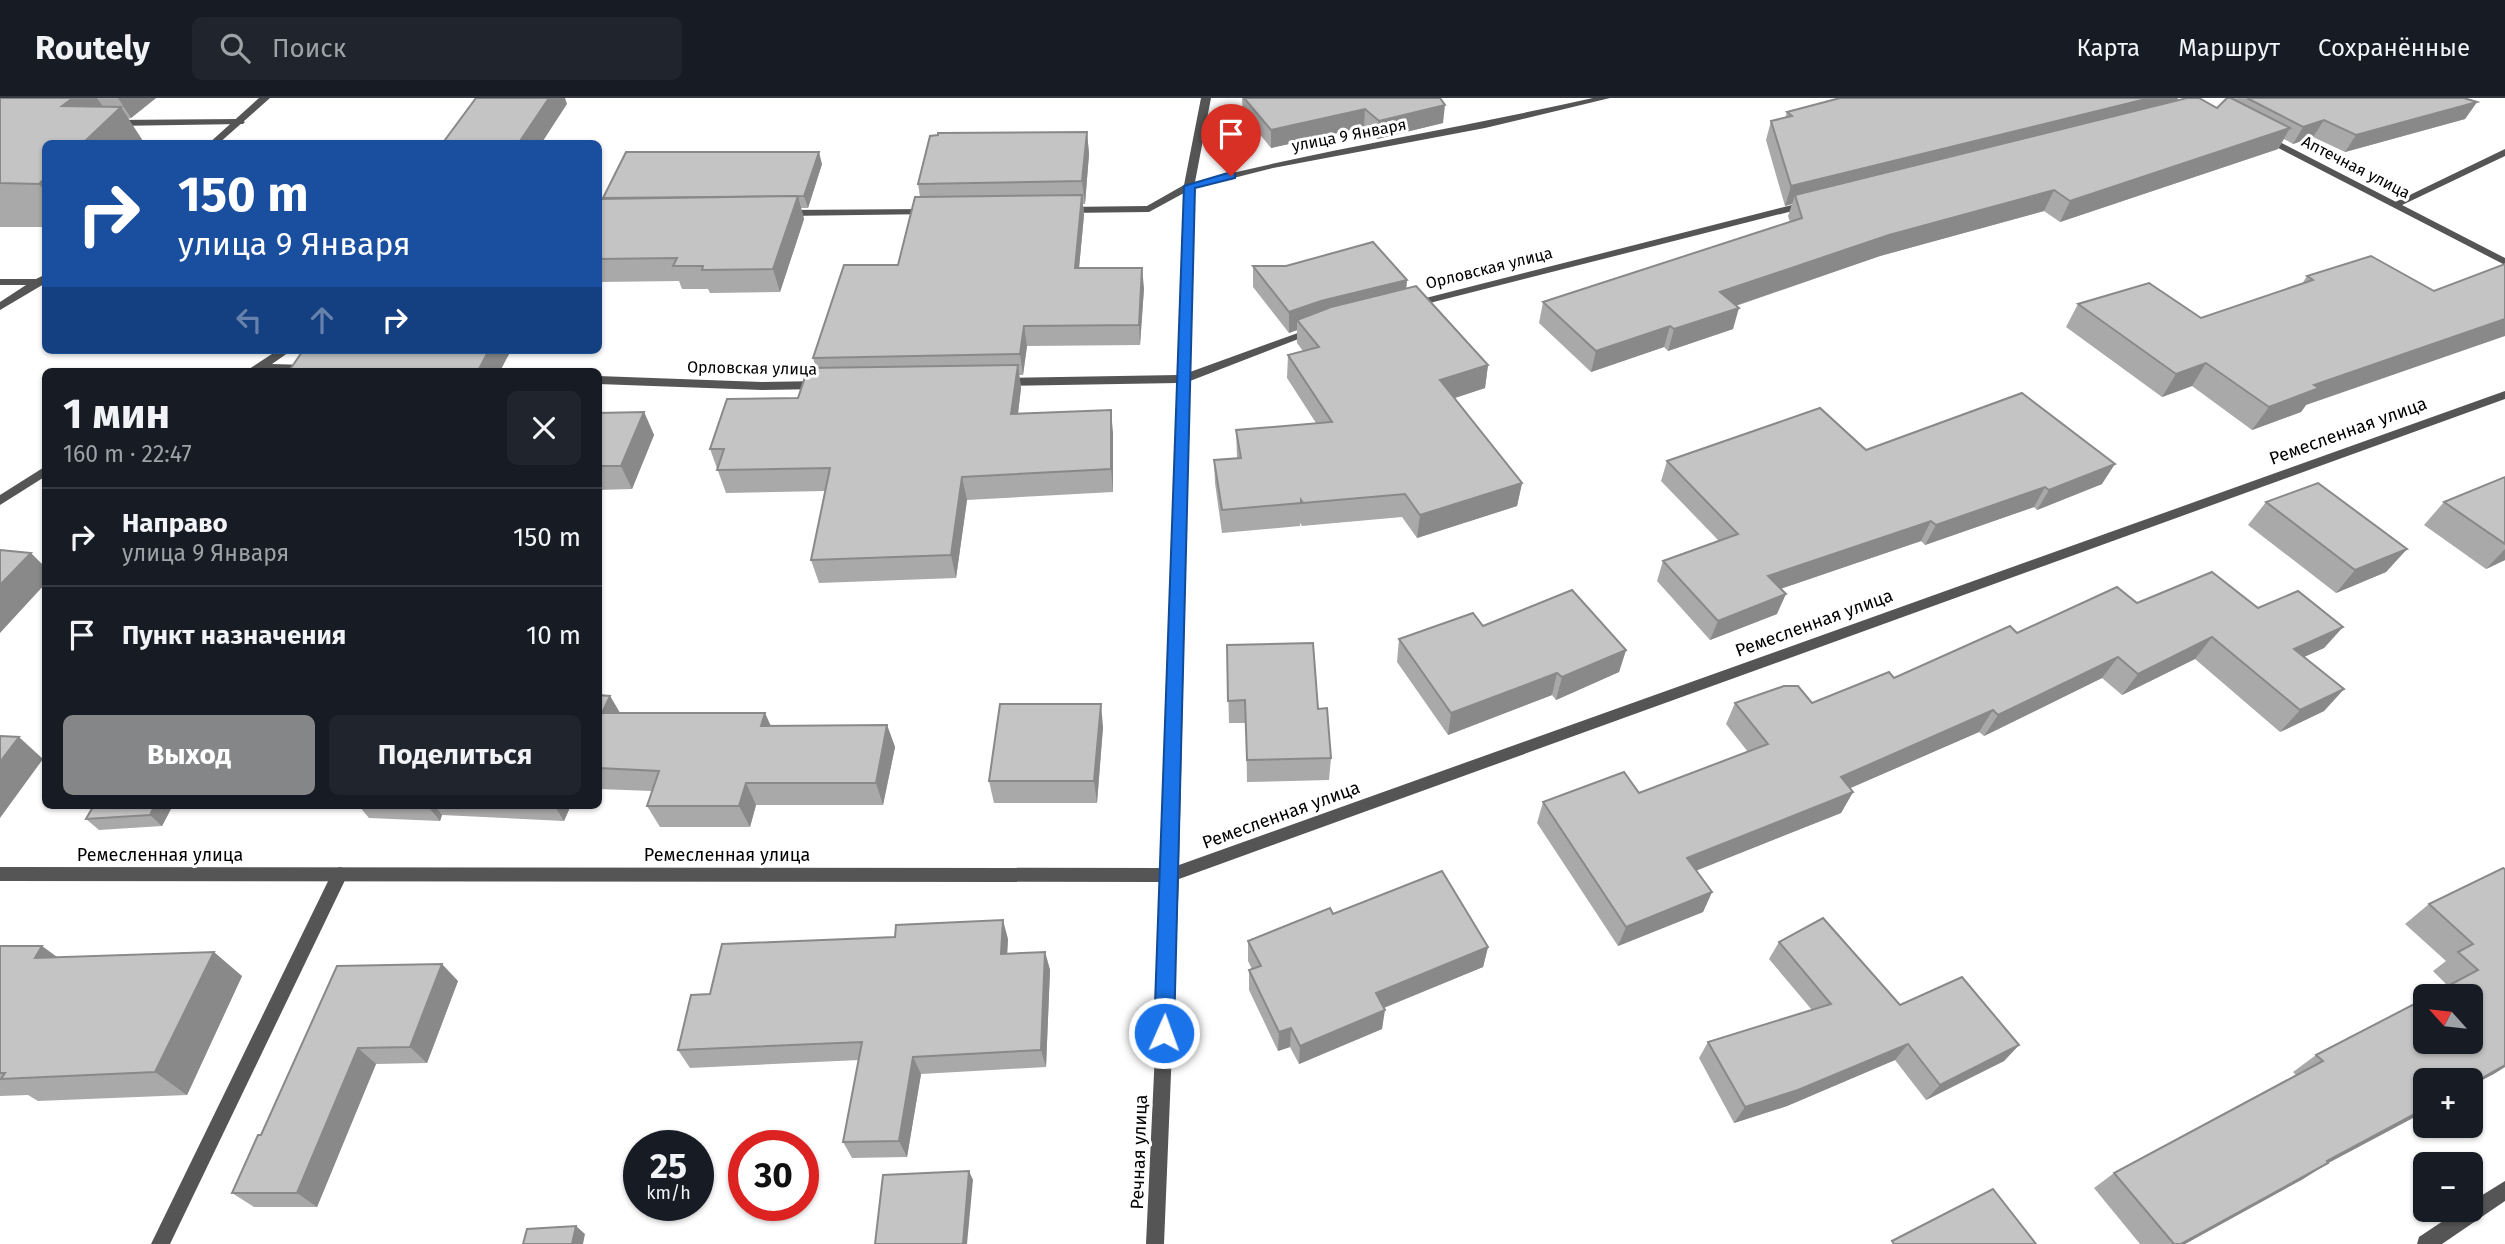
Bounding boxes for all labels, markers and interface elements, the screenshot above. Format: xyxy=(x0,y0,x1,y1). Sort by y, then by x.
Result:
search box xyxy=(192,17,682,80)
text: Routely xyxy=(35,28,150,68)
icon: search xyxy=(216,29,254,67)
text: Поиск xyxy=(272,33,346,64)
text: Карта xyxy=(2077,34,2140,62)
text: Маршрут xyxy=(2178,34,2280,62)
text: Сохранённые xyxy=(2318,34,2470,62)
pin xyxy=(1201,104,1261,176)
icon: arrive xyxy=(1212,115,1250,153)
street label: улица 9 Января xyxy=(1290,115,1408,155)
street label: Аптечная улица xyxy=(2299,132,2413,202)
text: 150 m xyxy=(178,165,309,224)
icon: right xyxy=(63,168,154,259)
text: улица 9 Января xyxy=(178,225,411,263)
street label: Орловская улица xyxy=(1424,243,1554,293)
icon: left xyxy=(230,301,268,339)
icon: ahead xyxy=(303,301,341,339)
icon: right xyxy=(376,301,414,339)
street label: Орловская улица xyxy=(687,357,817,379)
text: 1 мин xyxy=(63,389,170,439)
button: close xyxy=(507,391,581,465)
street label: Ремесленная улица xyxy=(2266,392,2430,470)
text: 160 m · 22:47 xyxy=(63,440,192,468)
text: Направо xyxy=(122,508,228,539)
icon: right xyxy=(63,518,101,556)
text: 150 m xyxy=(513,522,581,553)
text: улица 9 Января xyxy=(122,539,289,567)
street label: Ремесленная улица xyxy=(1732,584,1896,662)
icon: arrive xyxy=(63,616,101,654)
text: Пункт назначения xyxy=(122,620,346,651)
text: 10 m xyxy=(526,620,581,651)
button: Выход xyxy=(63,715,315,795)
button: Поделиться xyxy=(329,715,581,795)
street label: Ремесленная улица xyxy=(1199,776,1363,854)
street label: Ремесленная улица xyxy=(77,844,243,866)
street label: Ремесленная улица xyxy=(644,844,810,866)
north arrow xyxy=(2413,984,2483,1054)
map controls xyxy=(2413,984,2483,1222)
position arrow xyxy=(1127,996,1201,1070)
button: + xyxy=(2413,1068,2483,1138)
street label: Речная улица xyxy=(1126,1094,1152,1210)
speed limit sign: 30 xyxy=(728,1130,819,1221)
text: 25 xyxy=(650,1145,687,1187)
button: − xyxy=(2413,1152,2483,1222)
text: km/h xyxy=(646,1182,691,1204)

